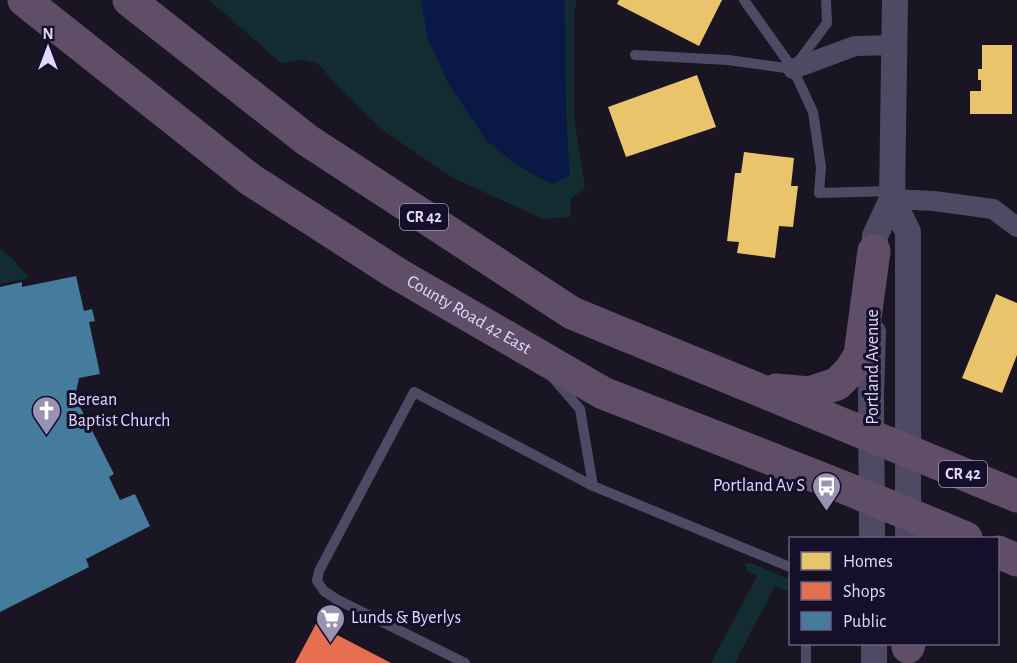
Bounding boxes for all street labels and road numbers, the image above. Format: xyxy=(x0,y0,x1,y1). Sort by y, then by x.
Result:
road number: CR 42 xyxy=(400,204,448,230)
street label: County Road 42 East xyxy=(403,272,534,358)
street label: Portland Avenue xyxy=(864,309,882,425)
road number: CR 42 xyxy=(939,461,987,487)

